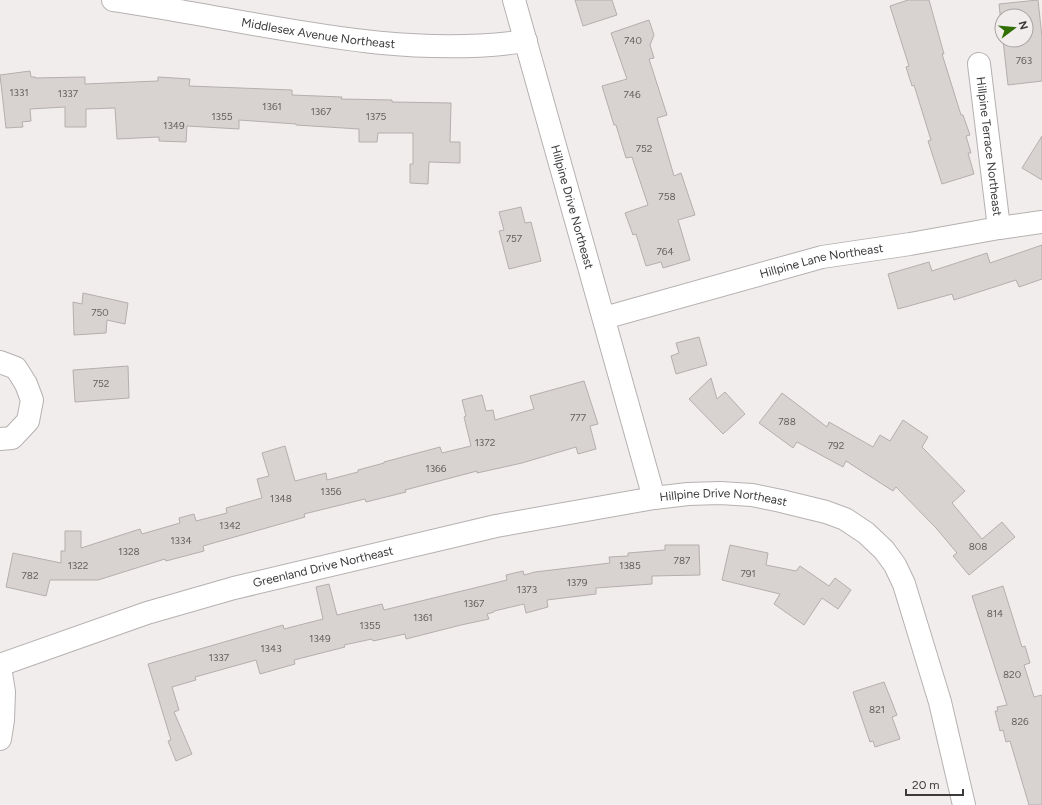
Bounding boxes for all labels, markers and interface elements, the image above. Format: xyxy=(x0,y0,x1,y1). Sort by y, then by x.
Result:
north arrow xyxy=(994,8,1034,48)
street label: Middlesex Avenue Northeast xyxy=(240,15,396,51)
text: N xyxy=(1016,19,1031,31)
house number: 740 xyxy=(624,34,642,47)
house number: 763 xyxy=(1016,54,1032,67)
street label: Hillpine Terrace Northeast xyxy=(974,76,1005,217)
house number: 1331 xyxy=(9,86,29,99)
house number: 1337 xyxy=(58,87,79,100)
house number: 746 xyxy=(623,88,641,101)
house number: 1361 xyxy=(262,100,282,113)
house number: 1367 xyxy=(311,105,332,118)
house number: 1355 xyxy=(211,110,233,123)
house number: 1375 xyxy=(366,110,387,123)
house number: 1349 xyxy=(163,119,185,132)
house number: 752 xyxy=(636,142,652,155)
street label: Hillpine Drive Northeast xyxy=(548,143,596,271)
house number: 758 xyxy=(658,190,676,203)
house number: 757 xyxy=(506,232,523,245)
street label: Hillpine Lane Northeast xyxy=(758,241,885,281)
house number: 764 xyxy=(656,245,674,258)
house number: 750 xyxy=(91,306,109,319)
house number: 752 xyxy=(93,377,109,390)
house number: 777 xyxy=(570,411,587,424)
house number: 788 xyxy=(778,415,796,428)
house number: 1372 xyxy=(475,436,495,449)
house number: 792 xyxy=(828,439,844,452)
house number: 1366 xyxy=(426,462,447,475)
house number: 1356 xyxy=(321,485,342,498)
street label: Hillpine Drive Northeast xyxy=(659,486,789,509)
house number: 1348 xyxy=(270,492,292,505)
house number: 1342 xyxy=(219,519,241,532)
house number: 1334 xyxy=(170,534,192,547)
house number: 808 xyxy=(969,540,987,553)
street label: Greenland Drive Northeast xyxy=(252,543,395,590)
house number: 1328 xyxy=(118,545,140,558)
house number: 787 xyxy=(674,554,691,567)
house number: 1322 xyxy=(68,559,88,572)
house number: 1385 xyxy=(619,559,641,572)
house number: 791 xyxy=(740,567,756,580)
house number: 782 xyxy=(21,569,39,582)
house number: 1379 xyxy=(567,576,588,589)
house number: 1373 xyxy=(517,583,537,596)
house number: 1367 xyxy=(464,597,485,610)
house number: 814 xyxy=(987,607,1003,620)
house number: 1361 xyxy=(413,611,433,624)
house number: 1355 xyxy=(359,619,381,632)
house number: 1349 xyxy=(309,632,331,645)
house number: 1343 xyxy=(260,642,282,655)
house number: 1337 xyxy=(209,651,230,664)
house number: 820 xyxy=(1003,668,1021,681)
house number: 821 xyxy=(869,703,885,716)
house number: 826 xyxy=(1011,715,1029,728)
scale bar xyxy=(906,771,963,797)
text: 20 m xyxy=(912,778,940,792)

